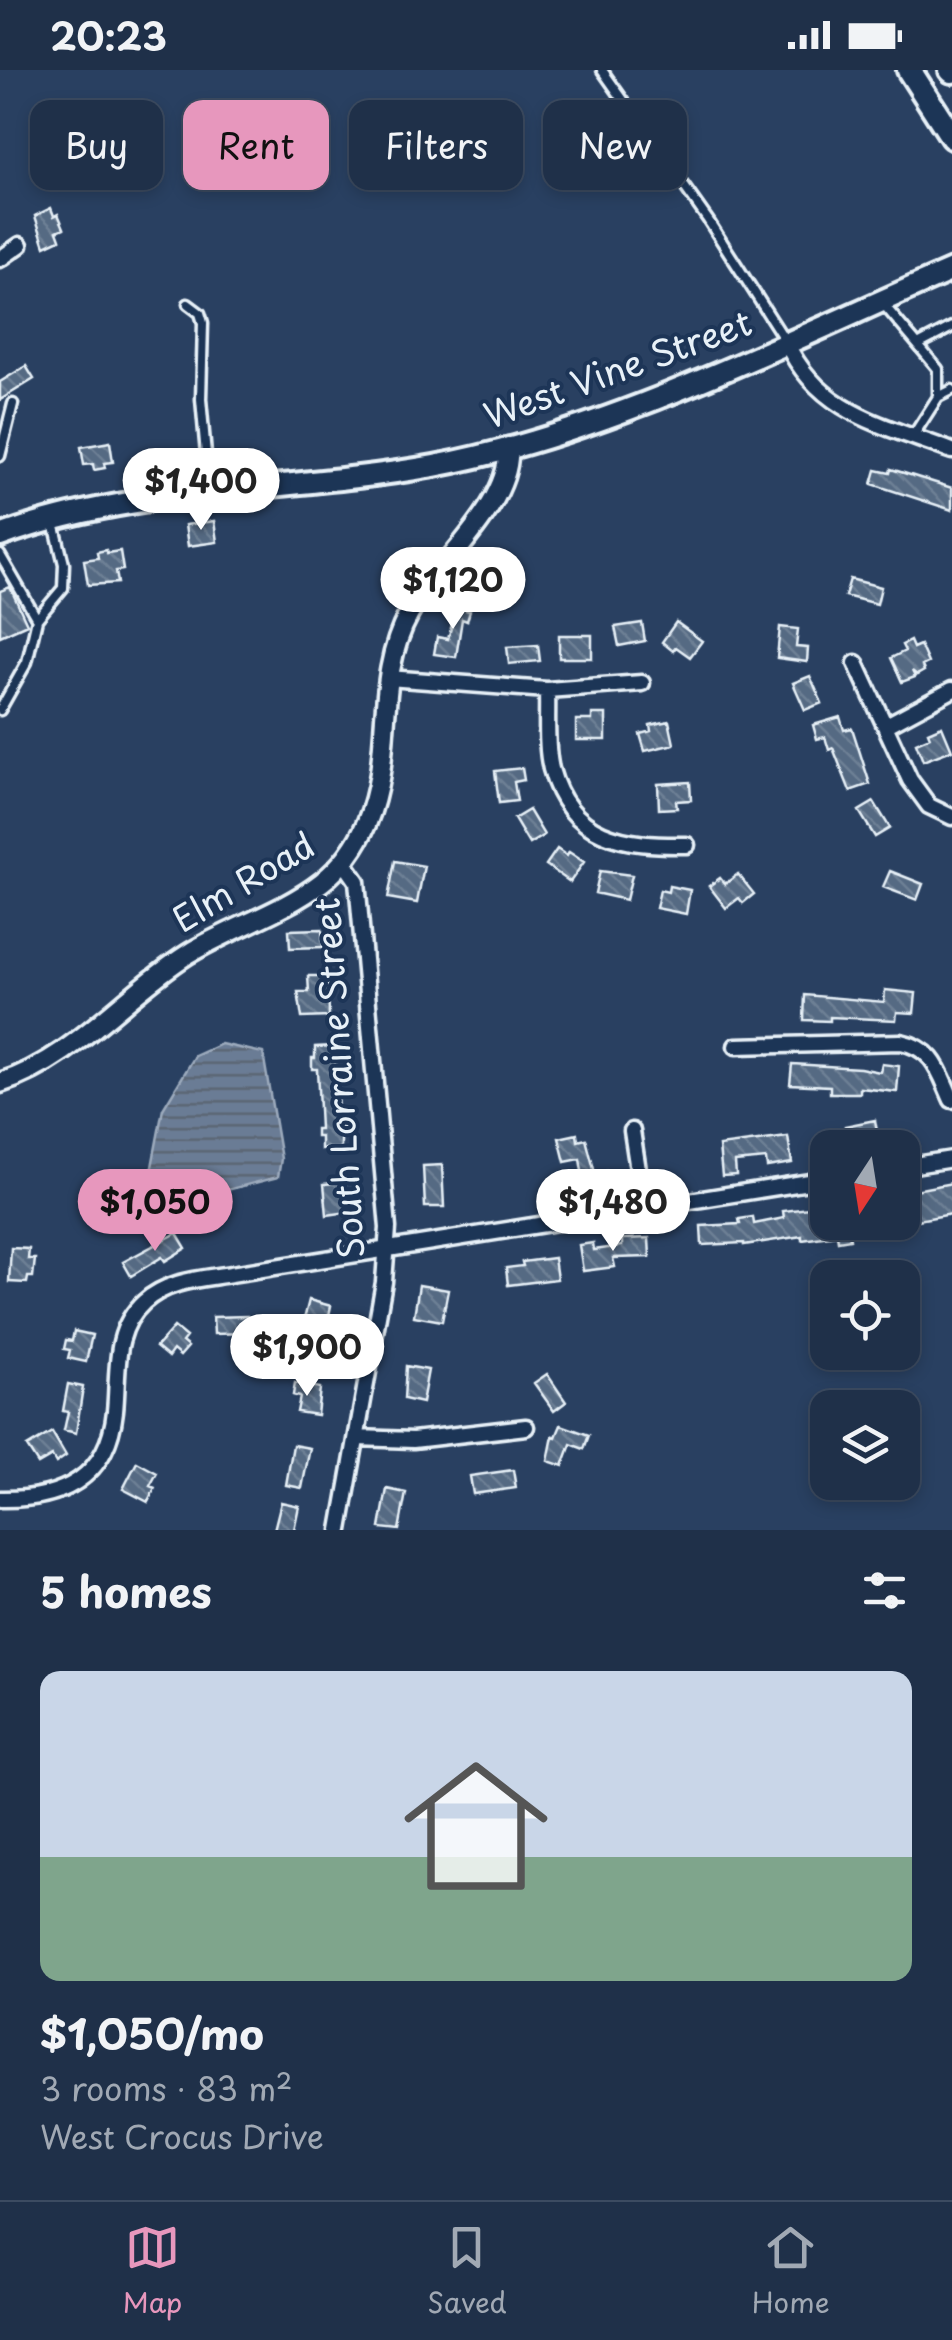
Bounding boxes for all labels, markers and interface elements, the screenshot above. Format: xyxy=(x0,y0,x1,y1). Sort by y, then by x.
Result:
text: 20:23 xyxy=(50,7,167,64)
chip: Buy xyxy=(30,100,163,190)
chip: Rent xyxy=(183,100,329,190)
chip: Filters xyxy=(349,100,523,190)
chip: New xyxy=(543,100,687,190)
street label: West Vine Street xyxy=(476,295,759,441)
pin: $1,400 xyxy=(120,448,282,533)
text: $1,400 xyxy=(145,456,257,504)
pin: $1,120 xyxy=(372,547,534,632)
text: $1,120 xyxy=(403,555,504,603)
street label: Elm Road xyxy=(161,817,324,944)
street label: South Lorraine Street xyxy=(298,896,377,1260)
north arrow xyxy=(810,1130,920,1240)
map controls xyxy=(810,1130,920,1500)
pin: $1,050 xyxy=(74,1169,236,1254)
pin: $1,480 xyxy=(532,1169,694,1254)
text: $1,050 xyxy=(100,1177,210,1225)
text: $1,480 xyxy=(558,1177,668,1225)
button: locate xyxy=(810,1260,920,1370)
pin: $1,900 xyxy=(226,1314,388,1399)
text: $1,900 xyxy=(252,1322,362,1370)
button: layers xyxy=(810,1390,920,1500)
text: 5 homes xyxy=(40,1559,212,1622)
icon: filters xyxy=(857,1563,912,1618)
icon: home xyxy=(386,1736,566,1916)
text: $1,050/mo xyxy=(40,2001,264,2064)
text: 3 rooms · 83 m² xyxy=(40,2064,293,2112)
text: West Crocus Drive xyxy=(40,2112,324,2160)
tab: Map xyxy=(122,2220,182,2323)
tab: Saved xyxy=(427,2220,507,2323)
tab: Home xyxy=(752,2220,830,2323)

